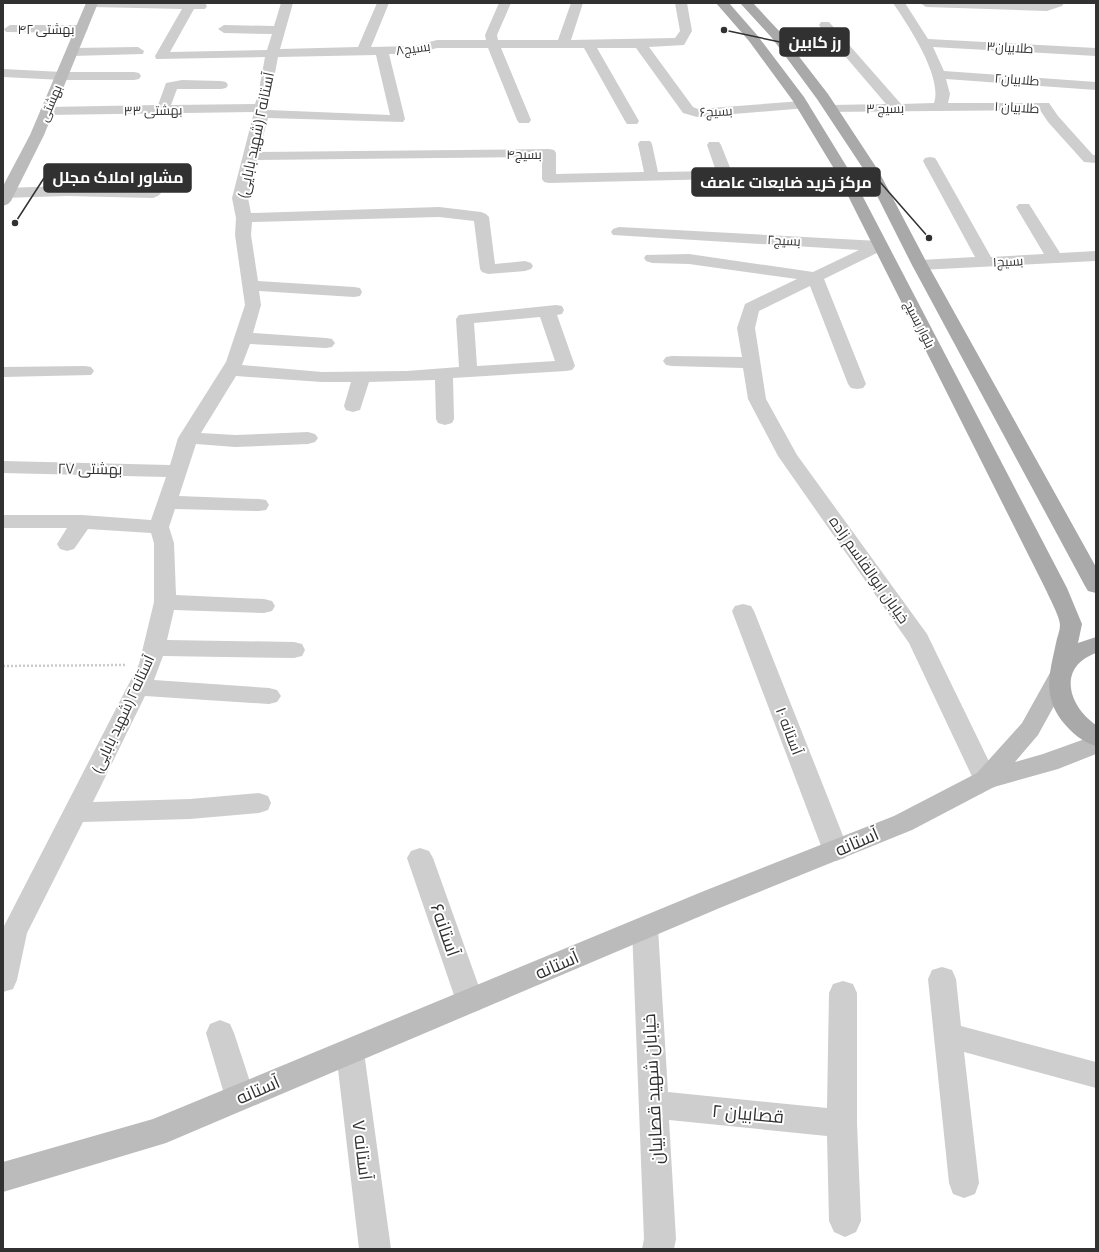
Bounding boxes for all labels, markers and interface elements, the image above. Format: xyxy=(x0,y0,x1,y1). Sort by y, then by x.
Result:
street label: بهشتی ۴۲ xyxy=(18,21,74,38)
callout: رز کابین xyxy=(780,28,849,56)
text: رز کابین xyxy=(788,32,842,52)
street label: بسیج۸ xyxy=(395,38,431,59)
street label: طلابیان۳ xyxy=(986,38,1034,57)
street label: طلابیان۲ xyxy=(994,69,1040,90)
street label: آستانه۲ (شهید بابایی) xyxy=(233,70,279,200)
street label: بهشتی xyxy=(35,82,66,124)
street label: طلابیان ۱ xyxy=(994,98,1040,117)
street label: بسیج ۳ xyxy=(866,100,904,117)
street label: بهشتی ۳۳ xyxy=(123,101,183,120)
street label: بسیج۶ xyxy=(699,102,733,121)
street label: بسیج۴ xyxy=(506,146,542,163)
callout: مشاور املاک مجلل xyxy=(44,164,191,192)
text: مشاور املاک مجلل xyxy=(52,167,184,187)
callout: مرکز خرید ضایعات عاصف xyxy=(692,168,880,196)
text: مرکز خرید ضایعات عاصف xyxy=(700,172,872,192)
street label: بسیج۲ xyxy=(767,231,801,250)
street label: بسیج۱ xyxy=(992,252,1024,271)
street label: بلوار بسیج xyxy=(900,298,939,351)
street label: بهشتی ۲۷ xyxy=(57,458,123,480)
street label: خیابان ابوالقاسم زاده xyxy=(824,512,914,628)
street label: آستانه۲ (شهید بابایی) xyxy=(87,652,159,776)
street label: آستانه ۱۰ xyxy=(772,704,807,757)
street label: آستانه xyxy=(831,822,882,861)
street label: آستانه۶ xyxy=(426,900,465,959)
street label: آستانه xyxy=(531,945,582,984)
street label: خیابان شهید قصابیان xyxy=(637,1013,668,1165)
street label: آستانه xyxy=(232,1070,283,1109)
street label: قصابیان ۲ xyxy=(711,1099,785,1128)
street label: آستانه ۷ xyxy=(347,1118,378,1182)

